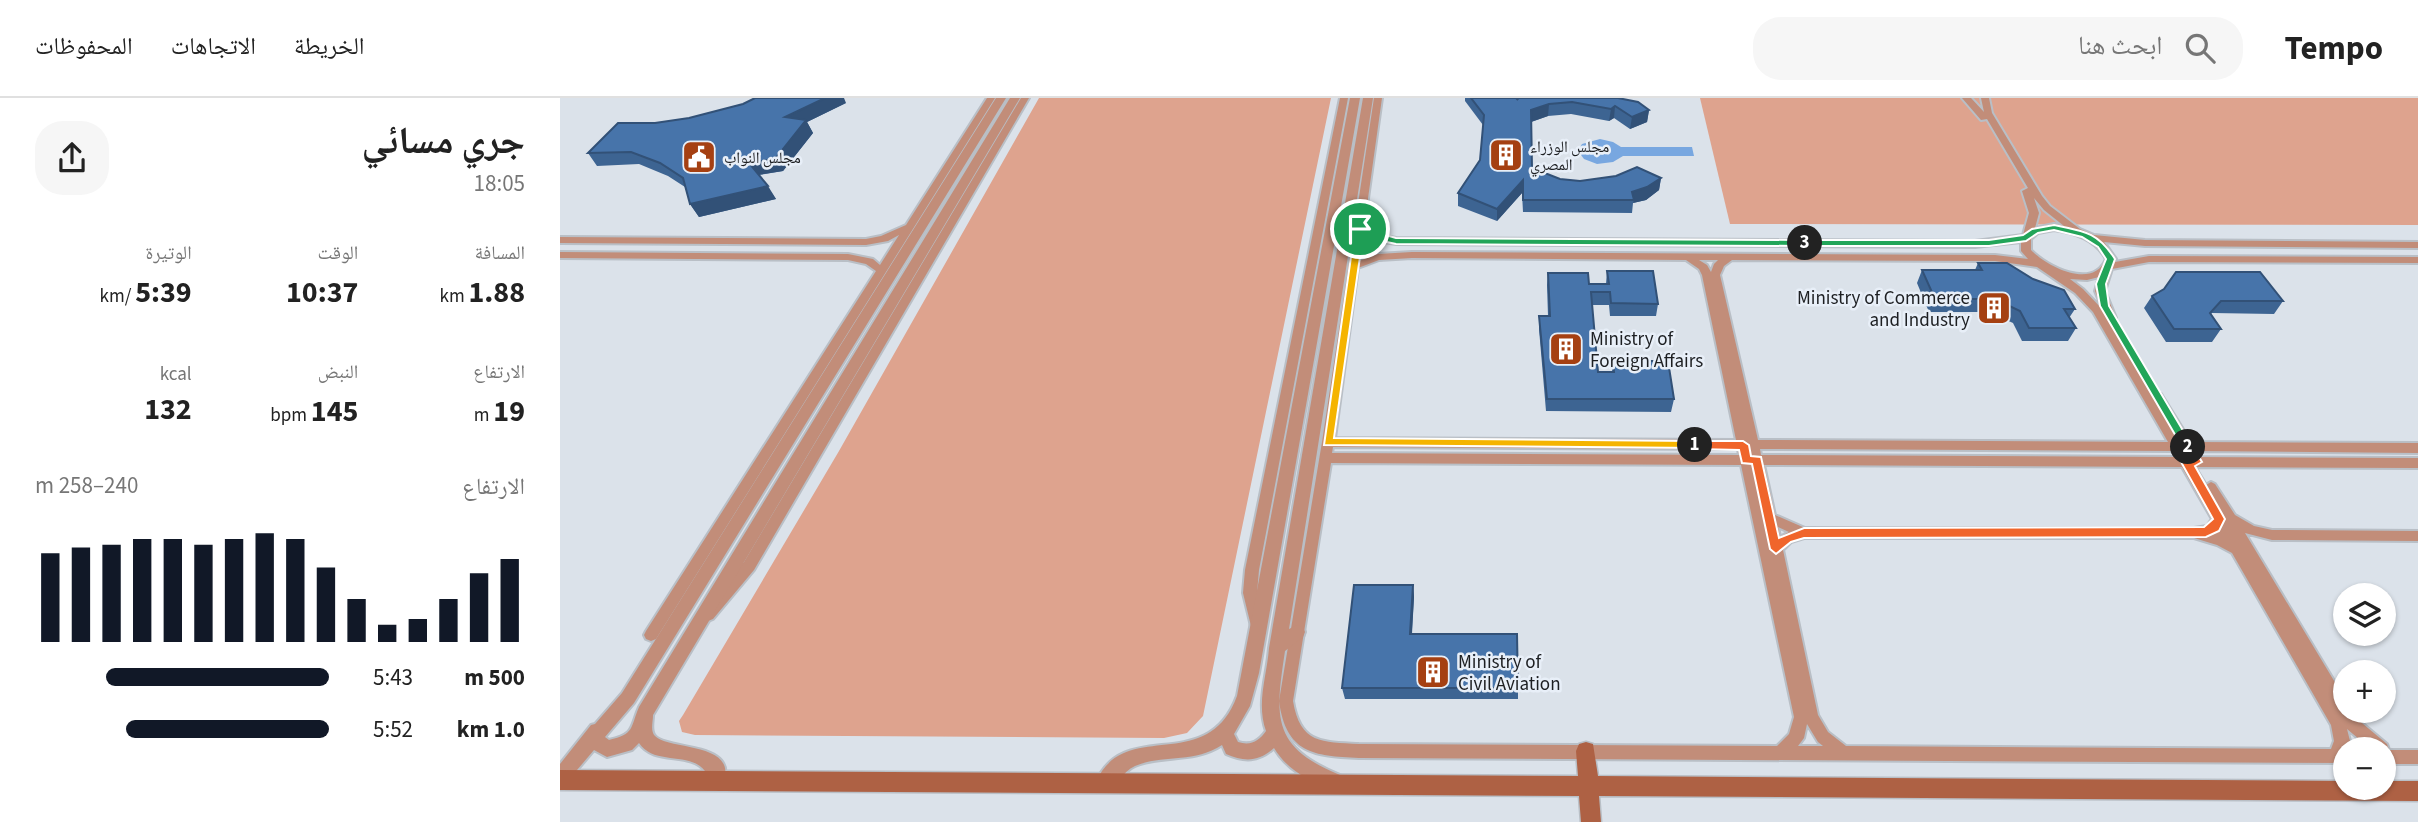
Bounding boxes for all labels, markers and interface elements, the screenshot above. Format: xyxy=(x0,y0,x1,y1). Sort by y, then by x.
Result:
search box xyxy=(1753,17,2243,80)
text: Tempo xyxy=(2285,25,2383,72)
text: ابحث هنا xyxy=(2078,27,2163,64)
text: المحفوظات xyxy=(35,29,133,64)
text: الاتجاهات xyxy=(171,29,256,64)
text: الخريطة xyxy=(294,29,365,64)
icon: search xyxy=(2181,29,2219,67)
text: جري مسائي xyxy=(361,114,525,168)
button: share xyxy=(35,121,109,195)
building icon: مجلس الوزراء المصري xyxy=(1487,136,1525,174)
place label: مجلس الوزراء المصري xyxy=(1530,136,1609,177)
public building icon: مجلس النواب xyxy=(680,138,718,176)
place label: مجلس النواب xyxy=(724,147,801,169)
text: 18:05 xyxy=(474,167,525,200)
pin xyxy=(1330,199,1390,259)
icon: arrive xyxy=(1341,210,1379,248)
pin: 3 xyxy=(1788,226,1822,260)
text: 3 xyxy=(1799,229,1810,256)
text: الوتيرة xyxy=(145,240,192,267)
text: الوقت xyxy=(317,240,358,267)
text: المسافة xyxy=(475,240,525,267)
text: 5:39 xyxy=(135,271,192,314)
text: 10:37 xyxy=(286,271,358,314)
text: 1.88 xyxy=(468,271,525,314)
text: /km xyxy=(100,283,135,310)
text: km xyxy=(440,283,468,310)
place label: Ministry of Commerce and Industry xyxy=(1797,285,1970,334)
building icon: Ministry of Commerce and Industry xyxy=(1975,289,2013,327)
place label: Ministry of Foreign Affairs xyxy=(1590,326,1703,375)
building icon: Ministry of Foreign Affairs xyxy=(1547,330,1585,368)
text: النبض xyxy=(318,359,358,386)
text: الارتفاع xyxy=(473,359,525,386)
text: kcal xyxy=(160,361,192,388)
text: 132 xyxy=(144,388,192,431)
text: 145 xyxy=(311,390,358,433)
text: 19 xyxy=(493,390,525,433)
text: bpm xyxy=(270,402,311,429)
text: m xyxy=(474,402,493,429)
pin: 1 xyxy=(1678,428,1712,462)
pin: 2 xyxy=(2170,430,2206,464)
text: 1 xyxy=(1689,431,1700,458)
text: 2 xyxy=(2182,433,2193,460)
text: 240–258 m xyxy=(35,469,138,502)
text: الارتفاع xyxy=(462,470,525,503)
map controls xyxy=(2333,583,2396,800)
button: layers xyxy=(2333,583,2396,646)
place label: Ministry of Civil Aviation xyxy=(1458,649,1561,698)
building icon: Ministry of Civil Aviation xyxy=(1414,653,1452,691)
button: + xyxy=(2333,660,2396,723)
text: 5:43 xyxy=(373,661,413,694)
text: 500 m xyxy=(464,661,525,694)
text: 5:52 xyxy=(373,713,413,746)
text: 1.0 km xyxy=(457,713,525,746)
button: − xyxy=(2333,737,2396,800)

